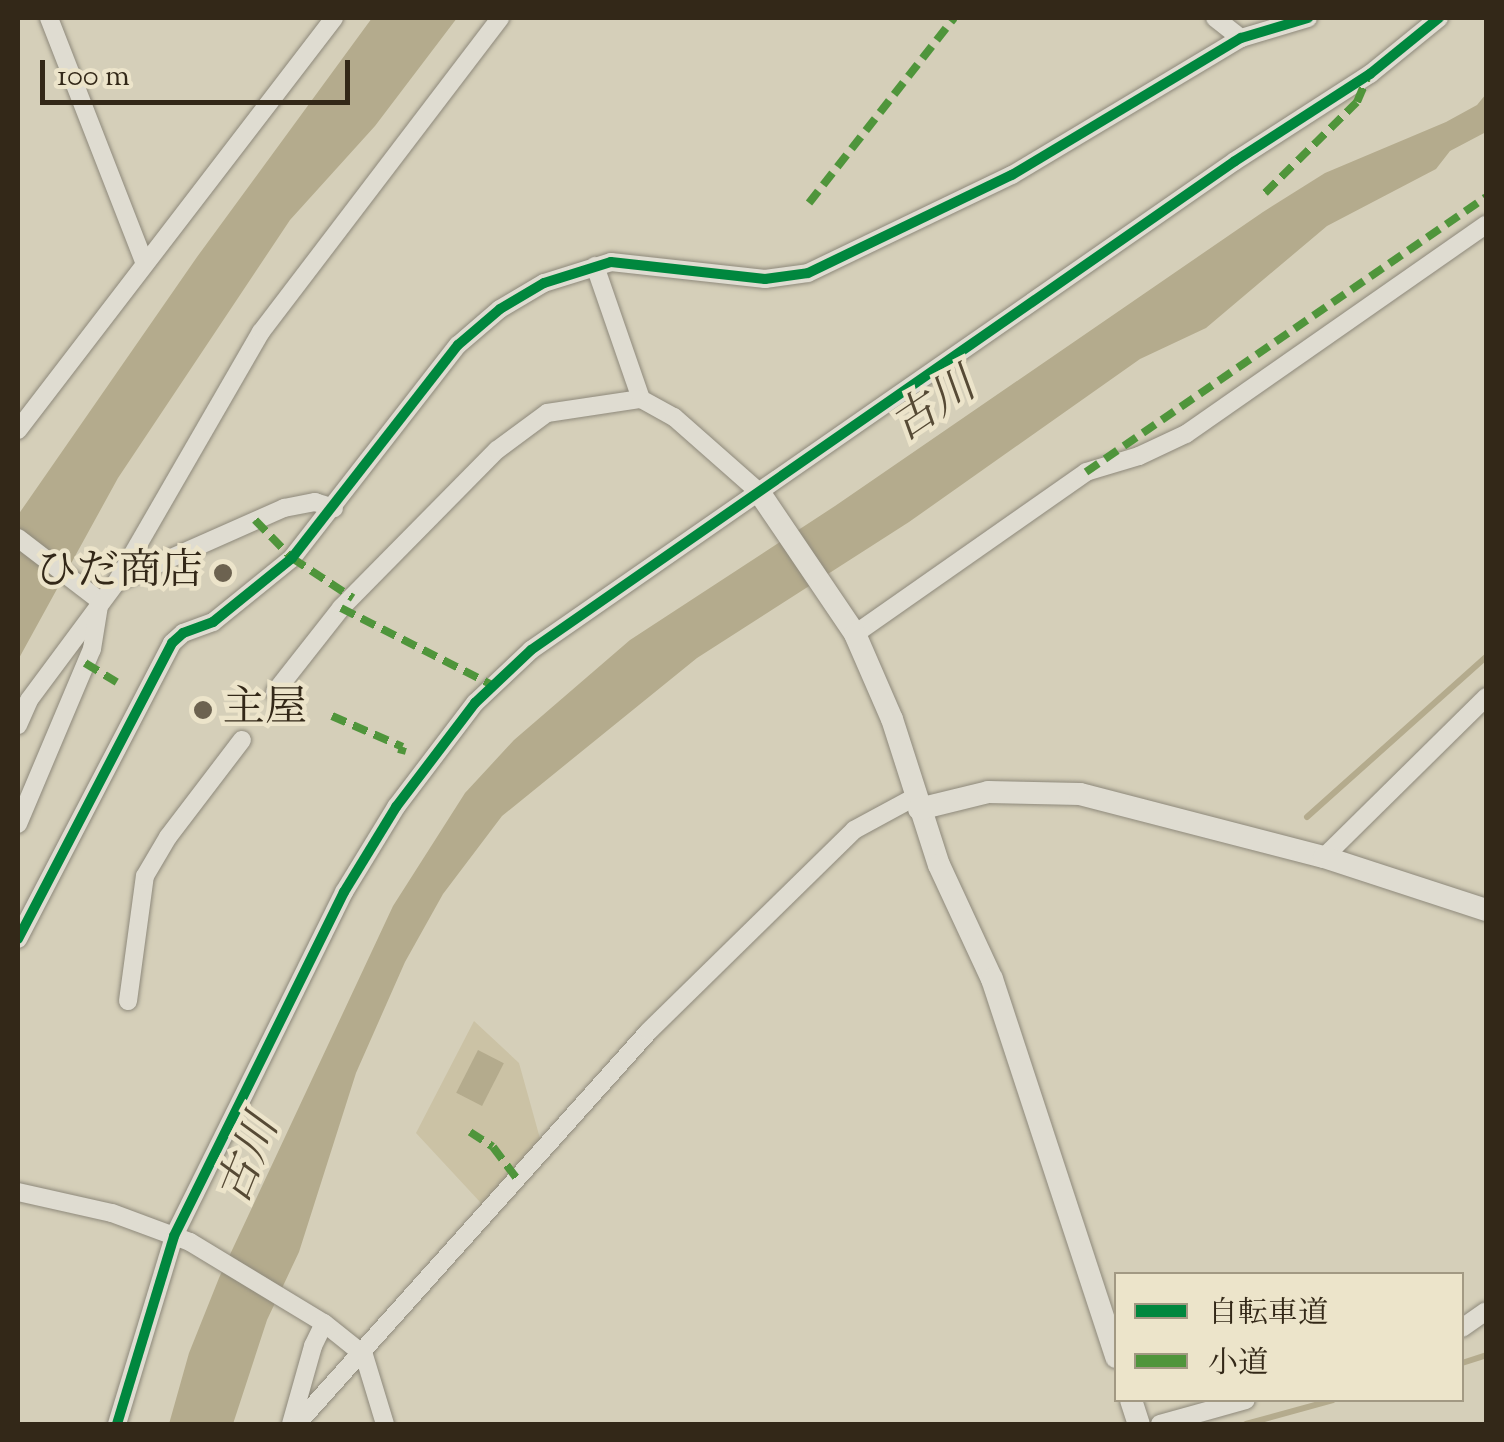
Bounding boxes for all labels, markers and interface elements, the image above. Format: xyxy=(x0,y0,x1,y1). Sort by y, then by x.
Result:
scale bar xyxy=(45,40,355,102)
text: 100 m xyxy=(57,56,130,99)
water label: 古川 xyxy=(883,360,987,456)
place label: ひだ商店 xyxy=(35,548,203,598)
marker: ひだ商店 xyxy=(212,562,234,584)
place label: 主屋 xyxy=(223,685,307,735)
marker: 主屋 xyxy=(192,699,214,721)
water label: 古川 xyxy=(209,1109,293,1213)
legend xyxy=(1114,1272,1464,1402)
text: 自転車道 xyxy=(1208,1293,1328,1336)
text: 小道 xyxy=(1208,1343,1268,1386)

